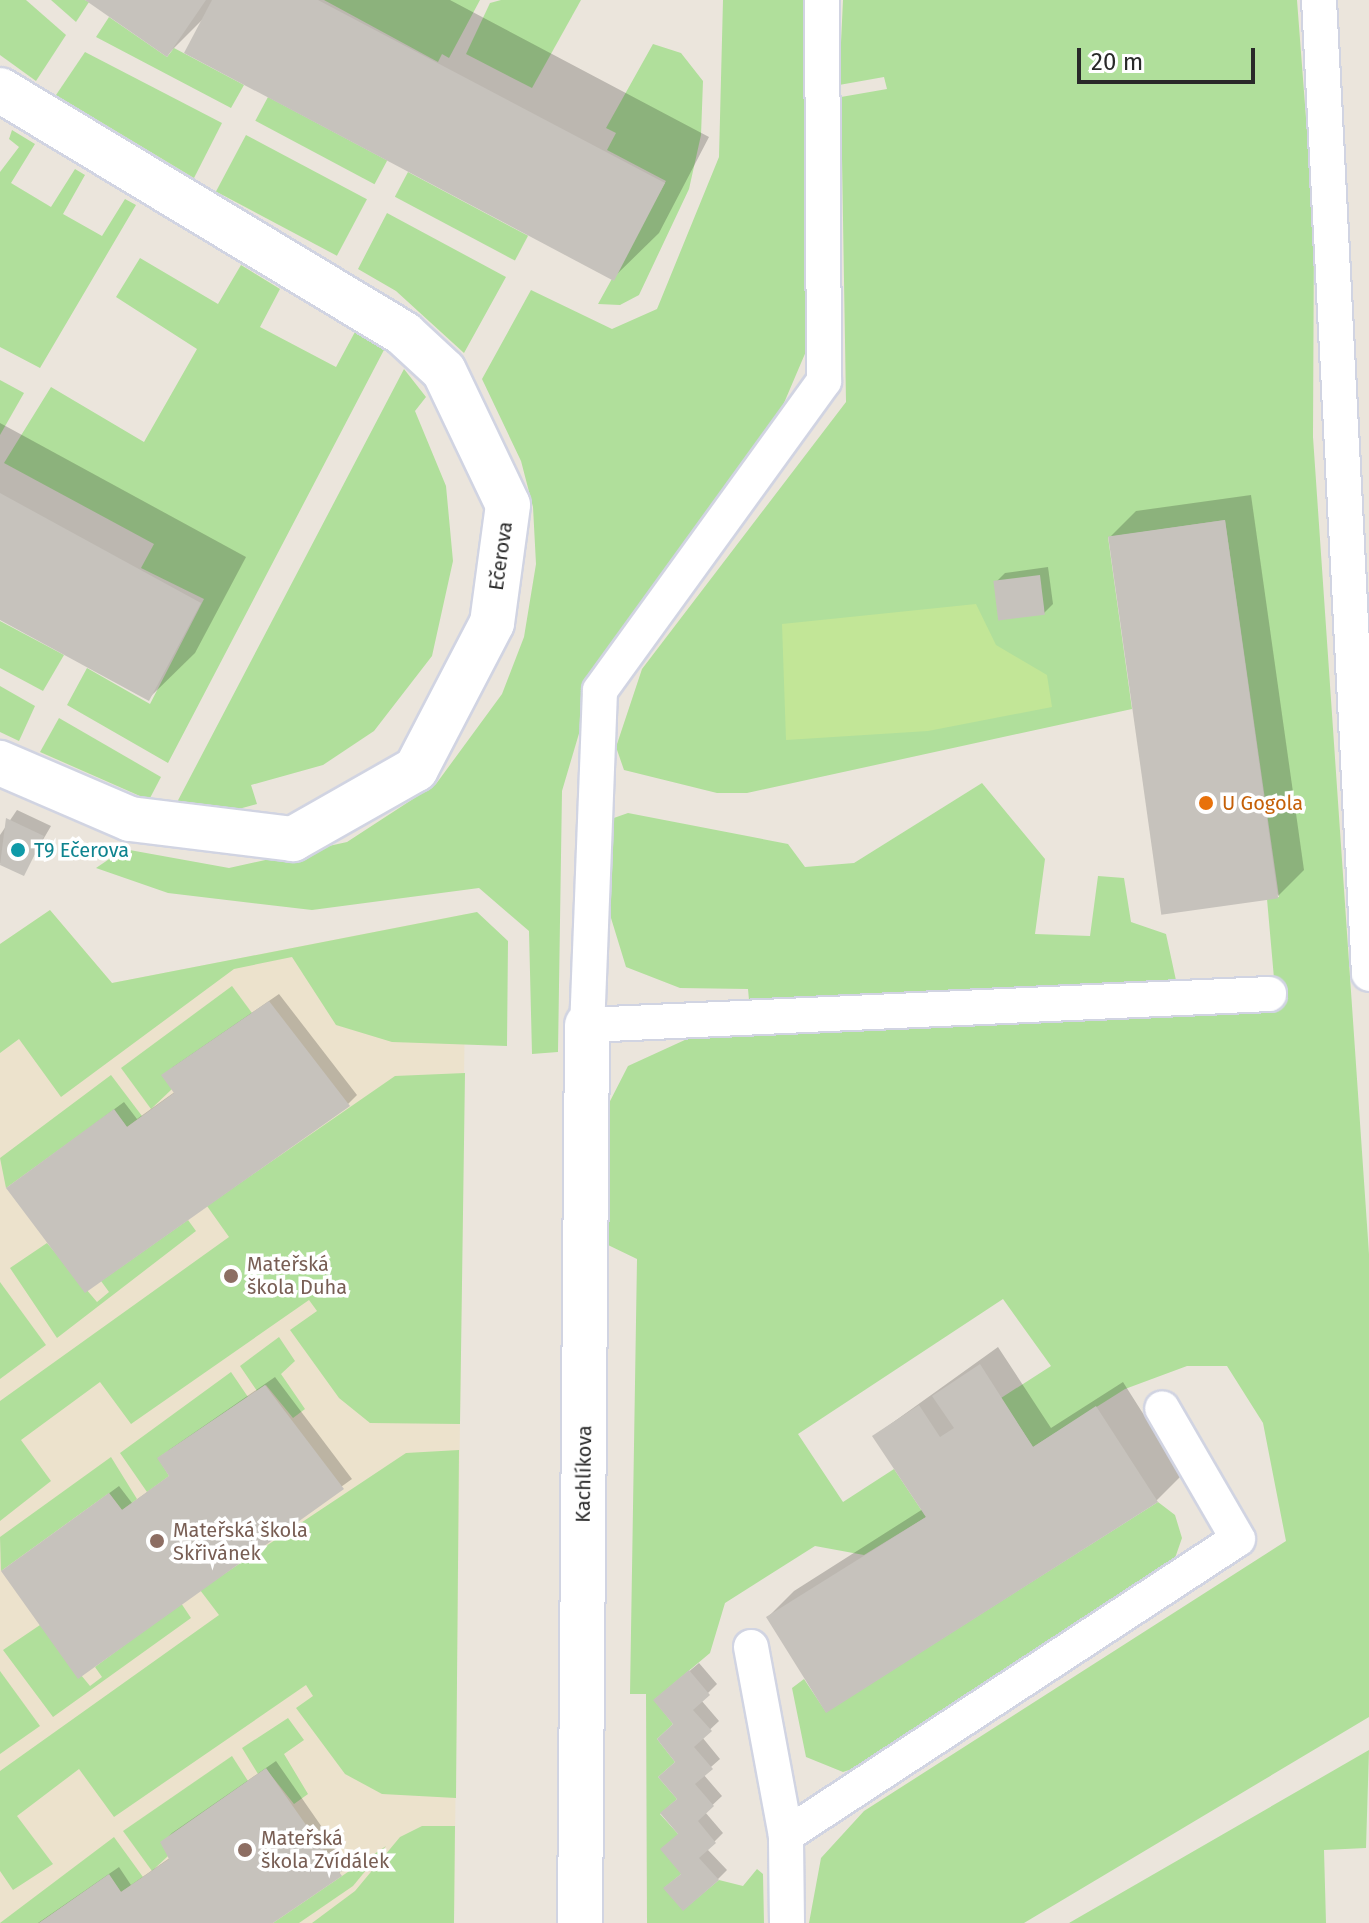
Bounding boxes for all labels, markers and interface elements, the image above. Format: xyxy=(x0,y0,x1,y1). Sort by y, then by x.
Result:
scale bar xyxy=(1081,32,1259,82)
text: 20 m xyxy=(1091,48,1143,76)
street label: Ečerova xyxy=(484,520,518,592)
place label: U Gogola xyxy=(1222,791,1303,815)
marker: U Gogola xyxy=(1197,794,1215,812)
place label: T9 Ečerova xyxy=(34,838,129,862)
marker: T9 Ečerova xyxy=(9,841,27,859)
place label: Mateřská škola Duha xyxy=(247,1252,347,1299)
marker: Mateřská škola Duha xyxy=(222,1267,240,1285)
street label: Kachlíkova xyxy=(571,1425,597,1523)
place label: Mateřská škola Skřivánek xyxy=(173,1518,308,1565)
marker: Mateřská škola Skřivánek xyxy=(148,1532,166,1550)
place label: Mateřská škola Zvídálek xyxy=(261,1826,389,1873)
marker: Mateřská škola Zvídálek xyxy=(236,1841,254,1859)

